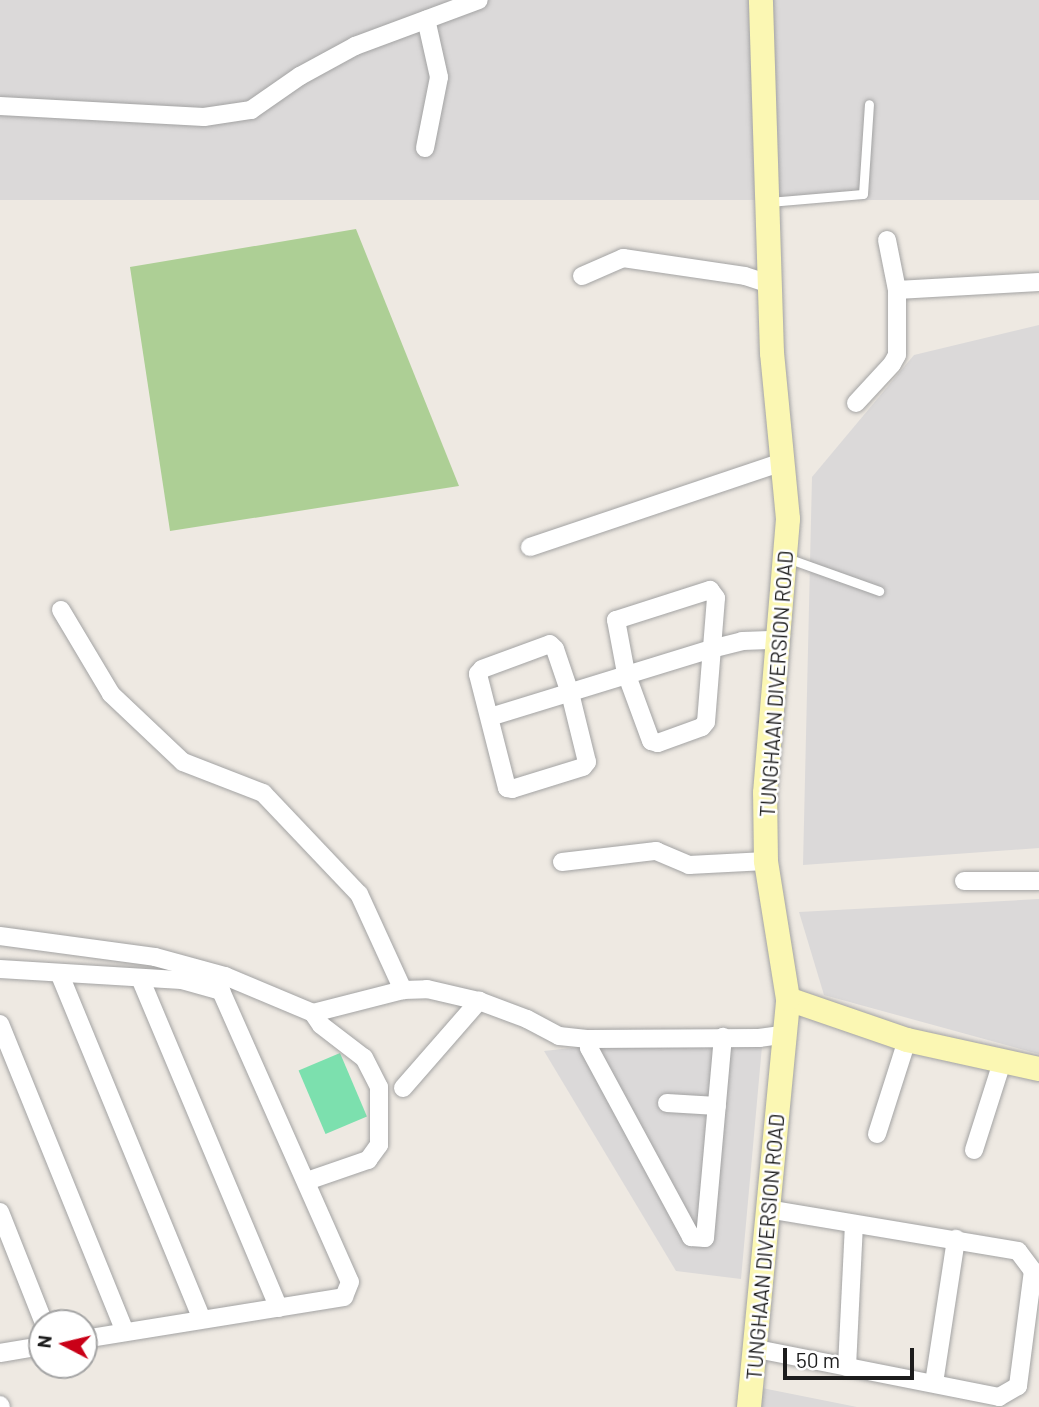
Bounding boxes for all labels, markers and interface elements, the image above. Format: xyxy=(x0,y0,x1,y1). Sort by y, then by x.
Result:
street label: TUNGHAAN DIVERSION ROAD xyxy=(754,550,798,818)
street label: TUNGHAAN DIVERSION ROAD xyxy=(741,1113,789,1381)
north arrow xyxy=(28,1309,98,1379)
text: N xyxy=(31,1334,56,1349)
scale bar xyxy=(787,1334,918,1378)
text: 50 m xyxy=(796,1347,840,1372)

